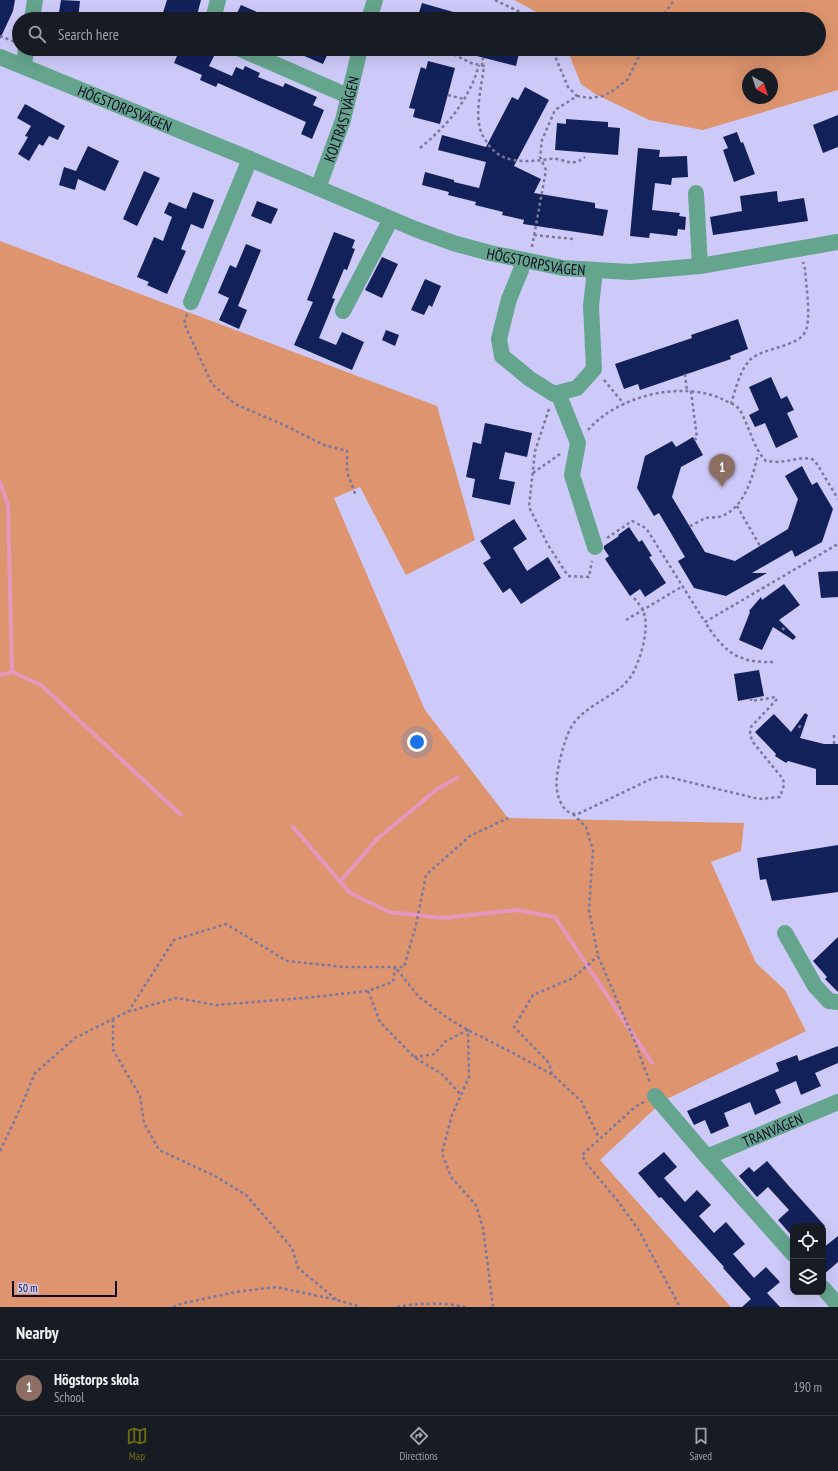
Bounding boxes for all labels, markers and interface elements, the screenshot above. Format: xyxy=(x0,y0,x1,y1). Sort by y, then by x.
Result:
search box xyxy=(12,12,826,56)
icon: search xyxy=(26,23,48,45)
text: Search here xyxy=(58,25,119,44)
north arrow xyxy=(742,68,778,104)
street label: KOLTRASTVÄGEN xyxy=(319,74,363,164)
street label: HÖGSTORPSVÄGEN xyxy=(75,80,175,136)
street label: HÖGSTORPSVÄGEN xyxy=(485,243,586,279)
pin: 1 xyxy=(709,454,735,487)
your location xyxy=(407,732,427,752)
street label: TRANVÄGEN xyxy=(739,1108,806,1151)
map controls xyxy=(790,1223,826,1295)
button: locate xyxy=(790,1223,826,1259)
button: layers xyxy=(790,1259,826,1295)
scale bar xyxy=(12,1279,117,1298)
text: 50 m xyxy=(18,1281,37,1295)
text: Nearby xyxy=(16,1322,59,1344)
text: Högstorps skola xyxy=(54,1370,139,1389)
text: 1 xyxy=(26,1379,32,1396)
text: 190 m xyxy=(793,1379,822,1396)
text: School xyxy=(54,1389,84,1406)
tab: Map xyxy=(126,1425,148,1463)
tab: Directions xyxy=(400,1425,438,1463)
tab: Saved xyxy=(689,1425,712,1463)

